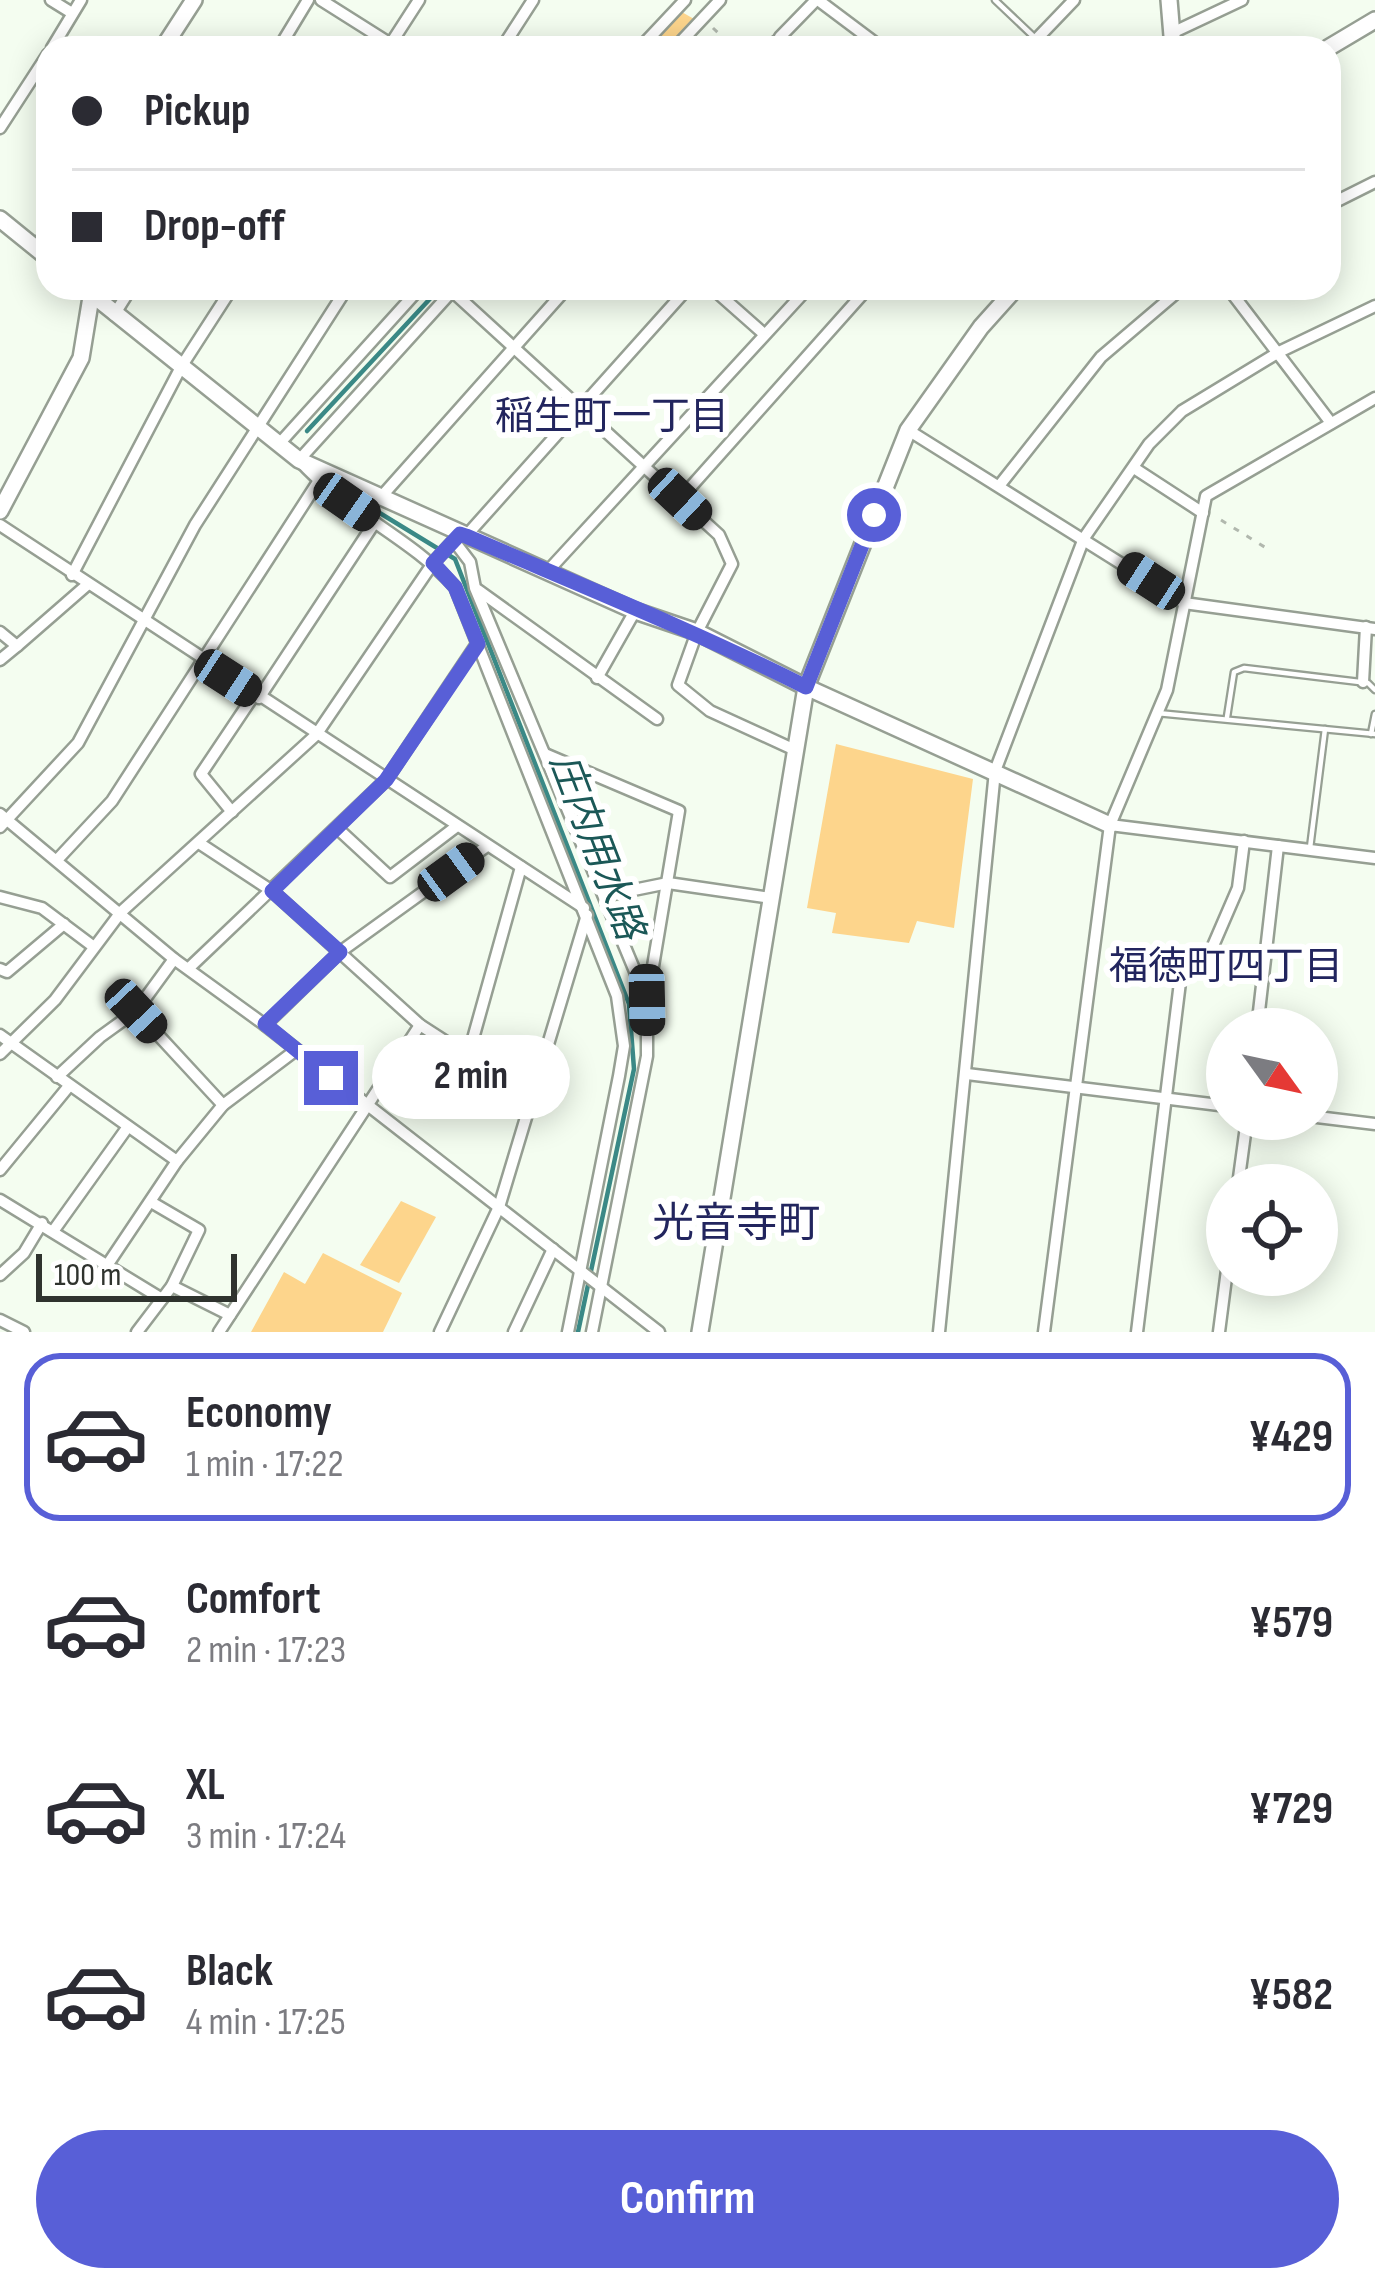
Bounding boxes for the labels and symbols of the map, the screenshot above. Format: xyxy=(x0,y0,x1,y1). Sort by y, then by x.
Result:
district label: 稲生町一丁目 xyxy=(495,394,729,441)
car xyxy=(641,461,719,537)
car xyxy=(307,467,387,537)
route start xyxy=(847,488,901,542)
car xyxy=(1111,546,1191,616)
car xyxy=(188,643,268,713)
water label: 庄内用水路 xyxy=(539,748,654,949)
car xyxy=(411,836,491,908)
district label: 福徳町四丁目 xyxy=(1109,944,1343,991)
car xyxy=(628,964,666,1036)
car xyxy=(98,972,174,1050)
north arrow xyxy=(1206,1008,1338,1140)
callout: 2 min xyxy=(373,1036,571,1120)
route end xyxy=(304,1051,358,1105)
district label: 光音寺町 xyxy=(652,1199,820,1250)
scale bar xyxy=(36,1248,237,1301)

